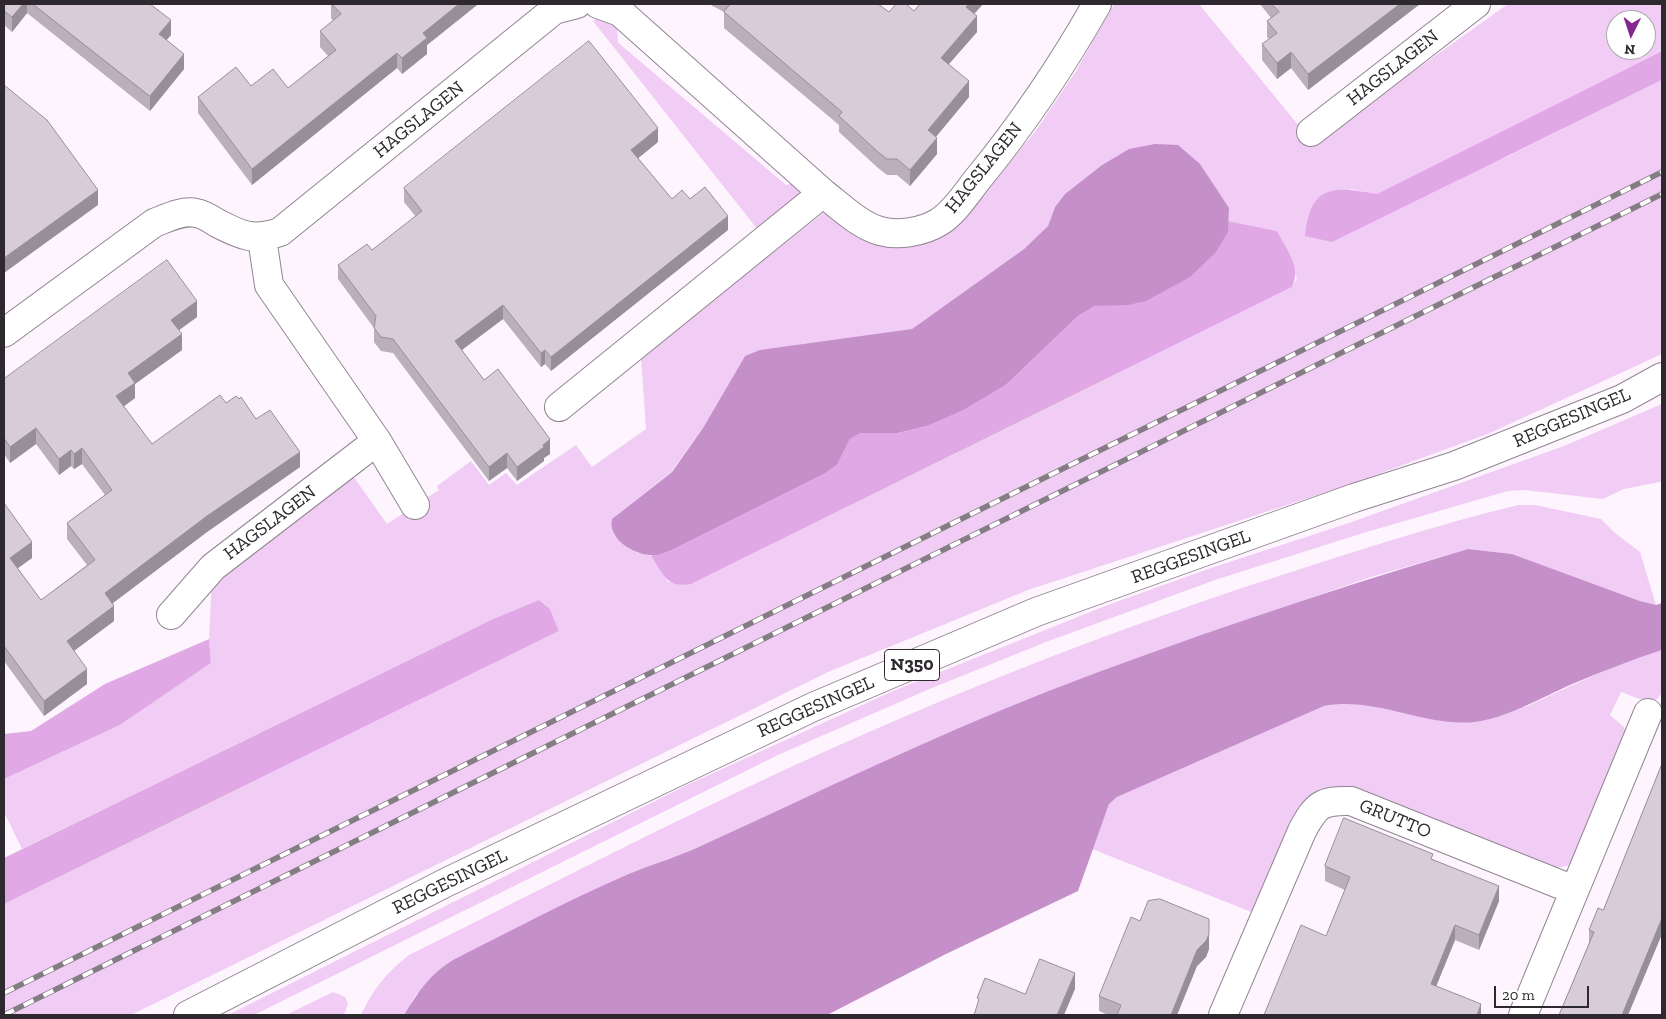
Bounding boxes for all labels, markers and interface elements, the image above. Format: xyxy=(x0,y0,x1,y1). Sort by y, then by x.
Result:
north arrow xyxy=(1606,10,1656,60)
street label: HAGSLAGEN xyxy=(1343,25,1443,111)
text: N xyxy=(1624,41,1636,58)
street label: HAGSLAGEN xyxy=(369,77,469,163)
street label: HAGSLAGEN xyxy=(941,118,1027,218)
street label: REGGESINGEL xyxy=(1510,383,1634,453)
street label: HAGSLAGEN xyxy=(219,481,321,565)
street label: REGGESINGEL xyxy=(1128,525,1254,589)
road number: N350 xyxy=(884,650,940,680)
street label: REGGESINGEL xyxy=(754,671,878,743)
street label: GRUTTO xyxy=(1356,794,1434,844)
street label: REGGESINGEL xyxy=(389,844,511,920)
scale bar xyxy=(1496,976,1591,1008)
text: 20 m xyxy=(1502,986,1535,1004)

